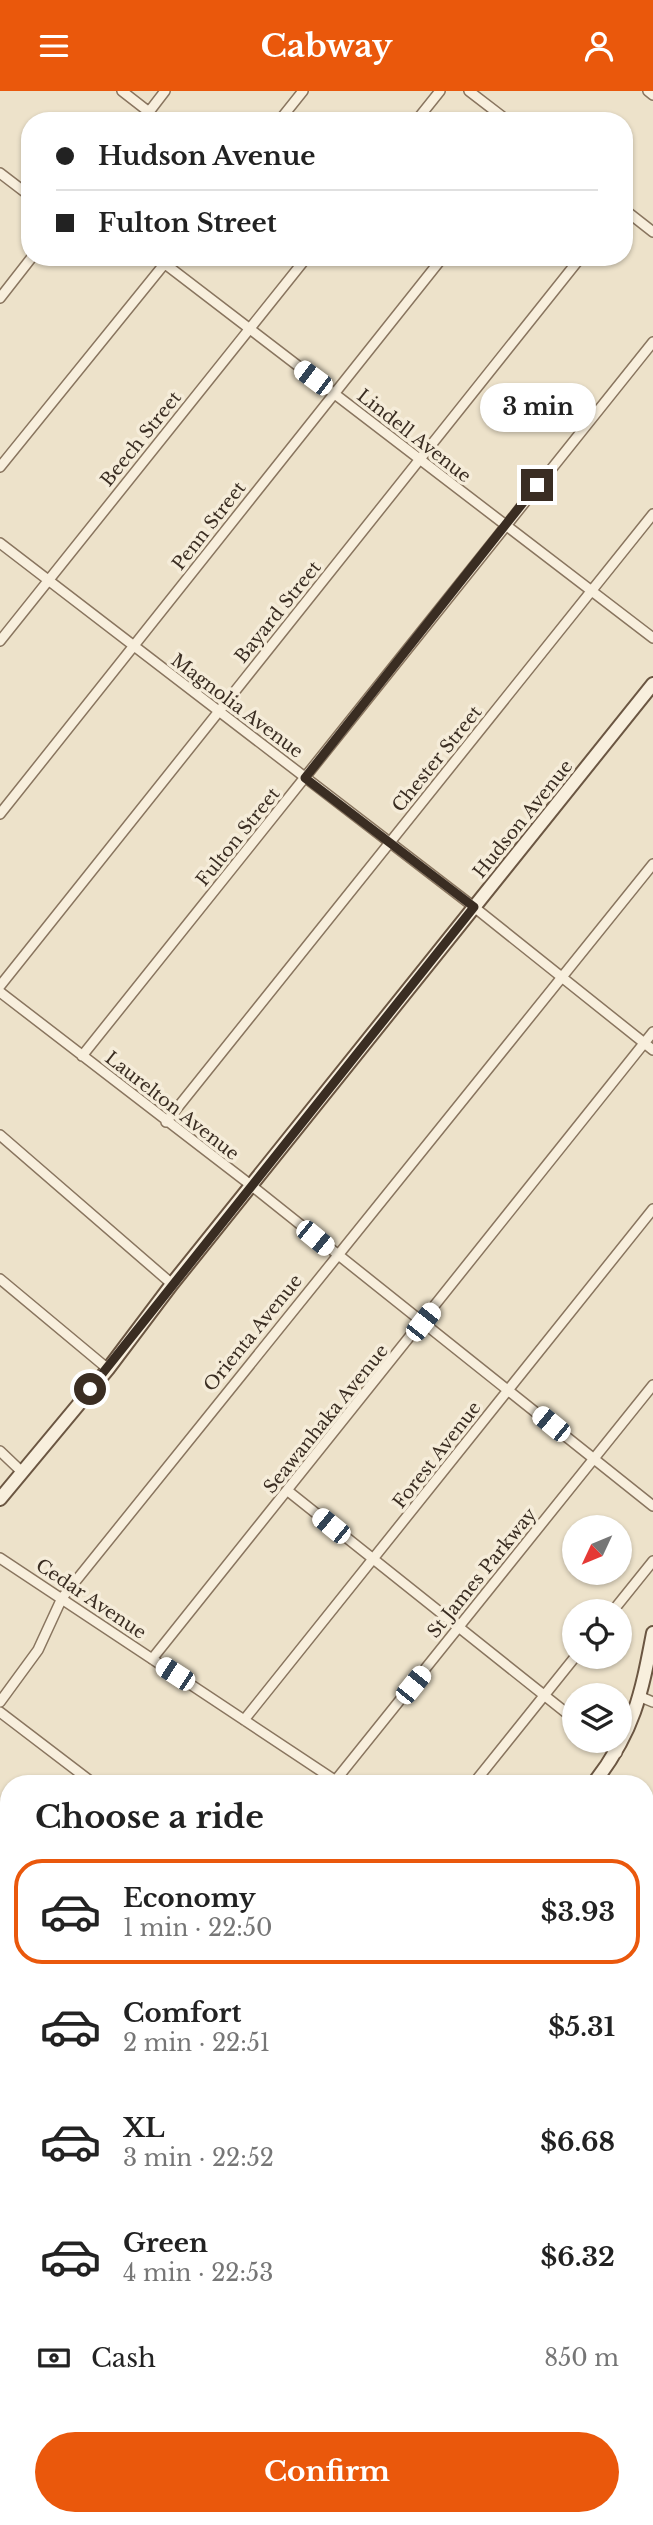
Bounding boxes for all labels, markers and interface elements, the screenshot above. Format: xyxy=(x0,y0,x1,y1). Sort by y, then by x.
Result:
text: Cabway xyxy=(260,26,393,66)
icon: menu xyxy=(35,27,73,65)
icon: person xyxy=(580,27,618,65)
text: Hudson Avenue xyxy=(98,140,316,172)
text: Fulton Street xyxy=(98,207,277,239)
car xyxy=(290,357,337,399)
callout: 3 min xyxy=(479,383,595,433)
street label: Lindell Avenue xyxy=(353,385,475,487)
street label: Beech Street xyxy=(96,387,186,491)
text: 3 min xyxy=(502,393,574,421)
route end xyxy=(521,469,553,501)
street label: Penn Street xyxy=(168,477,250,575)
street label: Bayard Street xyxy=(230,557,326,667)
street label: Magnolia Avenue xyxy=(167,649,307,763)
street label: Chester Street xyxy=(388,701,487,816)
street label: Hudson Avenue xyxy=(469,755,577,883)
street label: Fulton Street xyxy=(192,783,285,891)
street label: Laurelton Avenue xyxy=(101,1047,243,1165)
car xyxy=(293,1217,338,1259)
street label: Orienta Avenue xyxy=(199,1270,307,1396)
car xyxy=(402,1299,445,1345)
street label: Seawanhaka Avenue xyxy=(259,1340,393,1498)
route start xyxy=(74,1373,106,1405)
street label: Forest Avenue xyxy=(388,1397,486,1513)
car xyxy=(529,1403,574,1445)
street label: St James Parkway xyxy=(423,1503,542,1642)
car xyxy=(309,1505,354,1547)
north arrow xyxy=(562,1515,632,1585)
map controls xyxy=(562,1515,632,1753)
street label: Cedar Avenue xyxy=(32,1554,150,1644)
button: locate xyxy=(562,1599,632,1669)
car xyxy=(152,1654,199,1694)
car xyxy=(392,1662,435,1708)
button: layers xyxy=(562,1683,632,1753)
text: Choose a ride xyxy=(35,1797,264,1837)
icon: car xyxy=(39,1880,102,1943)
text: Economy xyxy=(123,1882,256,1914)
text: $3.93 xyxy=(541,1896,615,1928)
text: 1 min · 22:50 xyxy=(123,1914,272,1942)
icon: car xyxy=(39,1995,102,2058)
text: Comfort xyxy=(123,1997,241,2029)
text: $5.31 xyxy=(548,2011,615,2043)
text: 2 min · 22:51 xyxy=(123,2029,270,2057)
icon: car xyxy=(39,2110,102,2173)
text: XL xyxy=(123,2112,165,2144)
text: $6.68 xyxy=(540,2126,615,2158)
text: 3 min · 22:52 xyxy=(123,2144,274,2172)
icon: car xyxy=(39,2225,102,2288)
text: Green xyxy=(123,2227,208,2259)
text: $6.32 xyxy=(540,2241,615,2273)
text: 4 min · 22:53 xyxy=(123,2259,273,2287)
icon: cash xyxy=(35,2339,73,2377)
text: Cash xyxy=(91,2342,156,2374)
text: 850 m xyxy=(544,2344,619,2372)
button: Confirm xyxy=(35,2432,619,2512)

